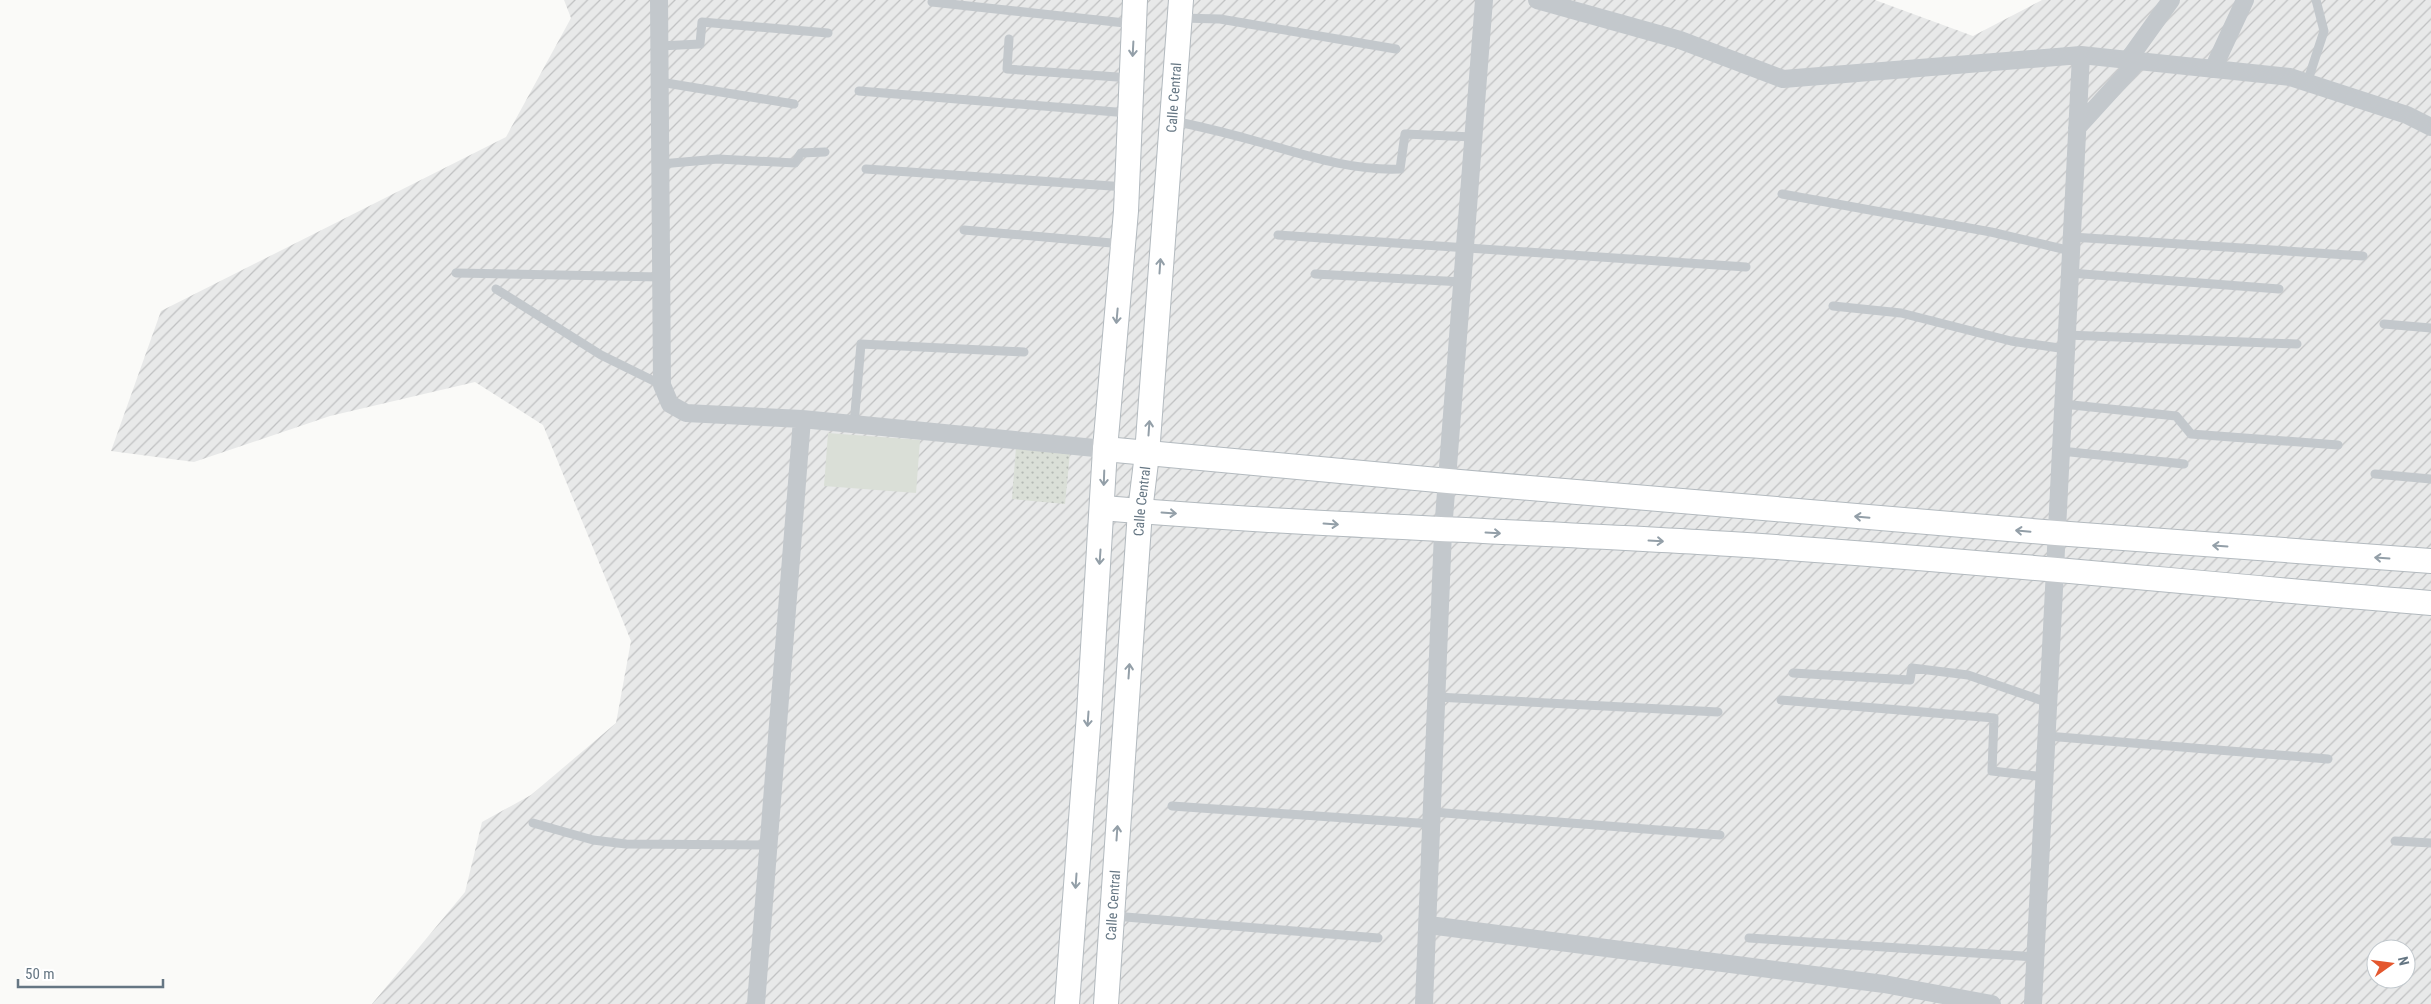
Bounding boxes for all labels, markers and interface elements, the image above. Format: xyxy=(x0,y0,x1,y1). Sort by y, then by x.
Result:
one-way arrow xyxy=(1128,40,1138,56)
street label: Calle Central xyxy=(1163,62,1184,133)
one-way arrow xyxy=(1155,258,1165,274)
one-way arrow xyxy=(1113,307,1122,323)
one-way arrow xyxy=(1144,420,1153,436)
street label: Calle Central xyxy=(1130,465,1153,537)
one-way arrow xyxy=(1099,469,1109,485)
one-way arrow xyxy=(1161,509,1177,518)
one-way arrow xyxy=(1854,512,1870,522)
one-way arrow xyxy=(1323,519,1339,528)
one-way arrow xyxy=(2016,526,2032,535)
one-way arrow xyxy=(1485,529,1501,538)
one-way arrow xyxy=(1647,536,1663,546)
one-way arrow xyxy=(2213,541,2229,550)
one-way arrow xyxy=(1095,549,1104,565)
one-way arrow xyxy=(2375,553,2391,562)
one-way arrow xyxy=(1124,663,1133,679)
one-way arrow xyxy=(1084,711,1093,727)
one-way arrow xyxy=(1113,825,1122,841)
street label: Calle Central xyxy=(1102,870,1123,941)
one-way arrow xyxy=(1072,873,1081,889)
north arrow xyxy=(2366,939,2416,989)
text: N xyxy=(2395,955,2412,967)
scale bar xyxy=(18,956,162,988)
text: 50 m xyxy=(25,965,55,983)

